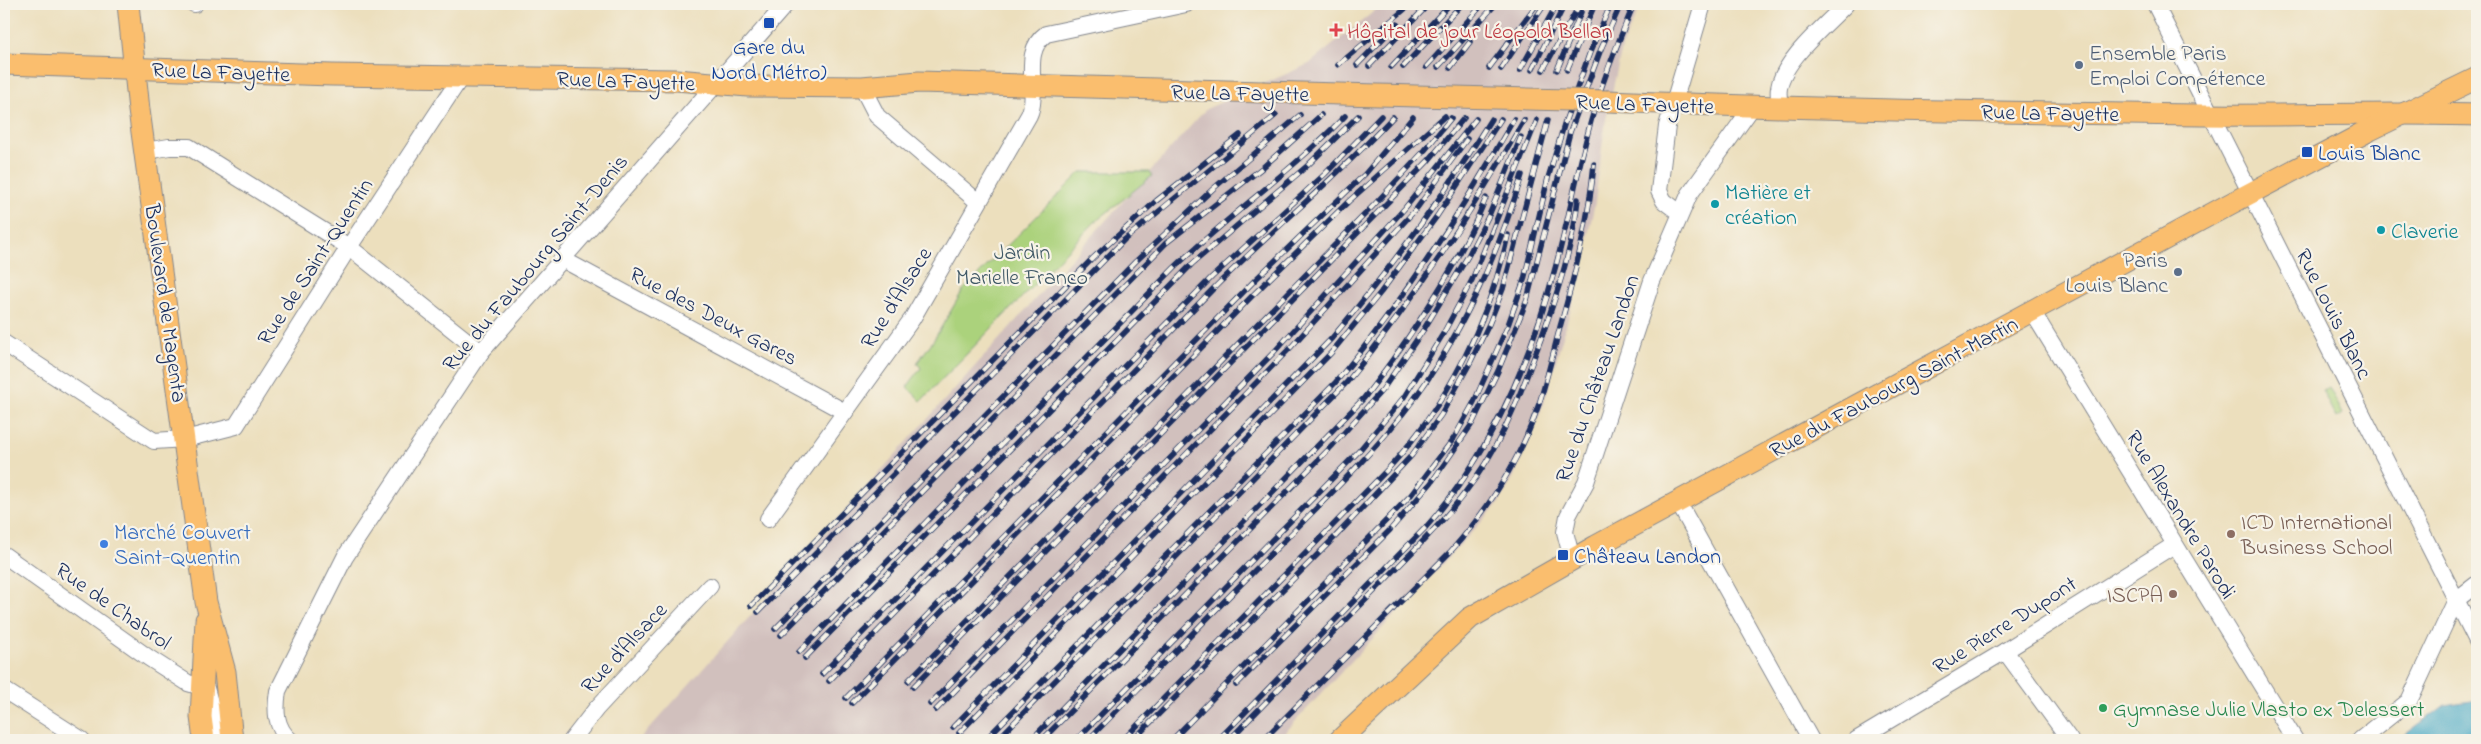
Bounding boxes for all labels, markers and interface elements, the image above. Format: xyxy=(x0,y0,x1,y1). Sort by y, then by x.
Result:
marker: Gare du Nord (Métro) xyxy=(762,16,776,30)
place label: Hôpital de jour Léopold Bellan xyxy=(1347,17,1613,49)
marker: Hôpital de jour Léopold Bellan xyxy=(1329,23,1343,37)
place label: Gare du Nord (Métro) xyxy=(711,33,827,90)
place label: Ensemble Paris Emploi Compétence xyxy=(2089,39,2266,96)
street label: Rue La Fayette xyxy=(151,56,291,93)
marker: Ensemble Paris Emploi Compétence xyxy=(2073,59,2085,71)
street label: Rue La Fayette xyxy=(556,65,696,102)
street label: Rue La Fayette xyxy=(1170,78,1310,113)
street label: Rue La Fayette xyxy=(1575,88,1715,125)
street label: Rue La Fayette xyxy=(1980,98,2120,133)
place label: Louis Blanc xyxy=(2318,139,2421,171)
marker: Louis Blanc xyxy=(2300,145,2314,159)
street label: Rue du Faubourg Saint-Denis xyxy=(436,148,638,380)
street label: Rue de Saint-Quentin xyxy=(250,173,383,353)
place label: Matière et création xyxy=(1725,178,1811,235)
marker: Matière et création xyxy=(1709,198,1721,210)
street label: Boulevard de Magenta xyxy=(133,201,194,405)
place label: Claverie xyxy=(2391,217,2458,249)
marker: Claverie xyxy=(2375,224,2387,236)
park label: Jardin Marielle Franco xyxy=(956,238,1088,295)
street label: Rue d'Alsace xyxy=(854,241,942,356)
street label: Rue Louis Blanc xyxy=(2286,244,2379,385)
place label: Paris Louis Blanc xyxy=(2066,246,2168,303)
street label: Rue des Deux Gares xyxy=(623,260,802,376)
marker: Paris Louis Blanc xyxy=(2172,266,2184,278)
street label: Rue du Château Landon xyxy=(1548,271,1649,487)
street label: Rue du Faubourg Saint-Martin xyxy=(1764,309,2025,469)
street label: Rue Alexandre Parodi xyxy=(2116,425,2243,606)
place label: ICD International Business School xyxy=(2240,508,2392,565)
place label: Marché Couvert Saint-Quentin xyxy=(114,518,251,575)
marker: ICD International Business School xyxy=(2225,528,2237,540)
marker: Marché Couvert Saint-Quentin xyxy=(98,538,110,550)
place label: Château Landon xyxy=(1574,542,1721,574)
marker: Château Landon xyxy=(1556,548,1570,562)
street label: Rue de Chabrol xyxy=(48,556,177,659)
street label: Rue Pierre Dupont xyxy=(1927,569,2084,684)
place label: ISCPA xyxy=(2107,581,2163,613)
marker: ISCPA xyxy=(2167,588,2179,600)
street label: Rue d'Alsace xyxy=(574,596,676,702)
place label: Gymnase Julie Vlasto ex Delessert xyxy=(2113,695,2425,728)
marker: Gymnase Julie Vlasto ex Delessert xyxy=(2097,702,2109,714)

